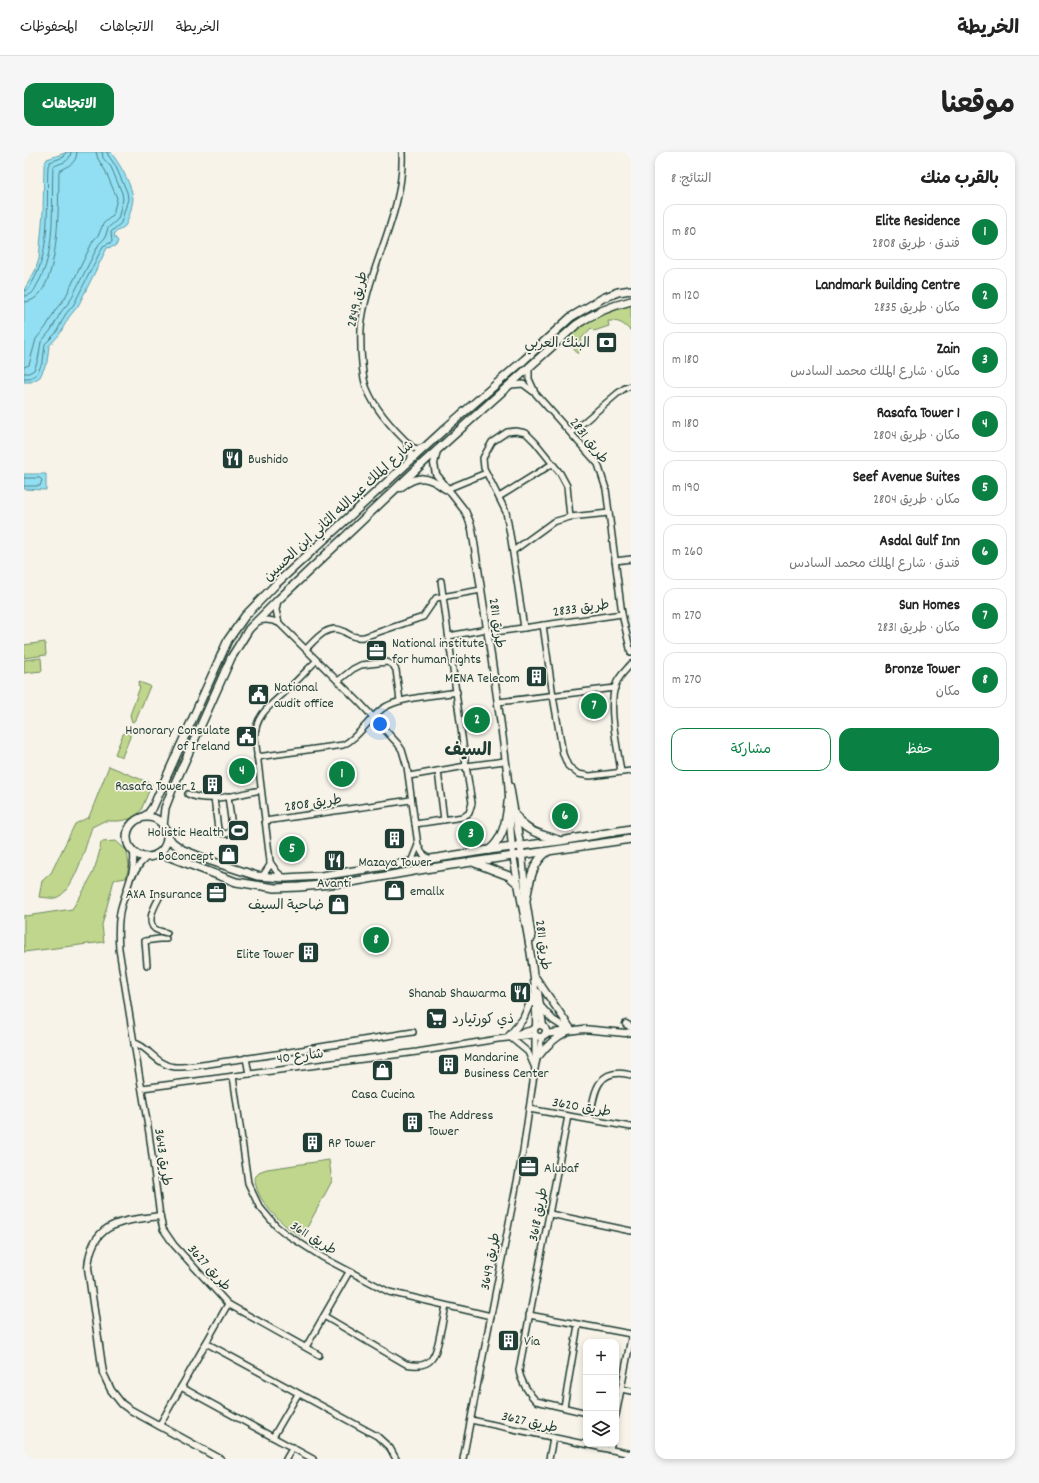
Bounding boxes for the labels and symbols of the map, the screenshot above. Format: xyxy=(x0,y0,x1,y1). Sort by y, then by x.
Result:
street label: طريق 2849 xyxy=(342,270,374,329)
bank icon: البنك العربي xyxy=(593,329,619,355)
place label: البنك العربي xyxy=(524,334,590,355)
street label: طريق 2831 xyxy=(564,414,613,469)
street label: شارع الملك عبدالله الثاني ابن الحسين xyxy=(259,436,420,588)
restaurant icon: Bushido xyxy=(219,445,245,471)
place label: Bushido xyxy=(248,450,288,470)
street label: طريق 2833 xyxy=(552,595,611,623)
street label: طريق 2811 xyxy=(483,597,509,650)
place label: National institute for human rights xyxy=(392,634,484,670)
office icon: National institute for human rights xyxy=(364,637,390,663)
building icon: MENA Telecom xyxy=(523,664,549,690)
place label: MENA Telecom xyxy=(445,669,520,689)
place label: National audit office xyxy=(274,678,334,714)
public building icon: National audit office xyxy=(245,681,271,707)
pin: 7 xyxy=(581,691,607,721)
pin: 2 xyxy=(464,705,490,735)
your location xyxy=(370,714,390,734)
place label: Honorary Consulate of Ireland xyxy=(125,721,230,757)
public building icon: Honorary Consulate of Ireland xyxy=(233,724,259,750)
district label: السيف xyxy=(444,739,492,764)
pin: 4 xyxy=(229,756,255,786)
pin: 1 xyxy=(329,759,355,789)
building icon: Rasafa Tower 2 xyxy=(199,772,225,798)
place label: Rasafa Tower 2 xyxy=(115,777,196,797)
street label: طريق 2808 xyxy=(283,790,343,818)
pin: 6 xyxy=(552,801,578,831)
sports icon: Holistic Health xyxy=(226,818,252,844)
pin: 3 xyxy=(458,819,484,849)
place label: Holistic Health xyxy=(147,823,224,843)
building icon: Mazaya Tower xyxy=(382,826,408,852)
pin: 5 xyxy=(279,834,305,864)
shop icon: BoConcept xyxy=(216,842,242,868)
place label: BoConcept xyxy=(158,847,214,867)
restaurant icon: Avanti xyxy=(321,847,347,873)
place label: Mazaya Tower xyxy=(358,853,432,873)
place label: Avanti xyxy=(317,874,352,894)
shop icon: emallx xyxy=(382,877,408,903)
office icon: AXA Insurance xyxy=(204,880,230,906)
place label: emallx xyxy=(410,882,444,902)
place label: AXA Insurance xyxy=(126,885,202,905)
shop icon: ضاحية السيف xyxy=(326,891,352,917)
place label: ضاحية السيف xyxy=(248,896,324,916)
street label: طريق 2811 xyxy=(529,919,555,972)
pin: 8 xyxy=(363,925,389,955)
building icon: Elite Tower xyxy=(296,940,322,966)
place label: Elite Tower xyxy=(236,945,295,965)
restaurant icon: Shanab Shawarma xyxy=(508,979,534,1005)
place label: Shanab Shawarma xyxy=(408,984,506,1004)
supermarket icon: ذي كورتيارد xyxy=(424,1005,450,1031)
place label: ذي كورتيارد xyxy=(452,1010,514,1030)
street label: شارع 40 xyxy=(276,1044,325,1070)
place label: Mandarine Business Center xyxy=(464,1048,550,1084)
building icon: Mandarine Business Center xyxy=(435,1051,461,1077)
shop icon: Casa Cucina xyxy=(370,1058,396,1084)
place label: Casa Cucina xyxy=(351,1085,415,1105)
street label: طريق 3620 xyxy=(551,1093,613,1123)
place label: The Address Tower xyxy=(428,1106,493,1142)
building icon: The Address Tower xyxy=(400,1109,426,1135)
street label: طريق 3643 xyxy=(148,1127,176,1187)
building icon: RP Tower xyxy=(300,1129,326,1155)
place label: RP Tower xyxy=(328,1134,376,1154)
office icon: Alubaf xyxy=(516,1154,542,1180)
place label: Alubaf xyxy=(544,1159,580,1179)
street label: طريق 3618 xyxy=(524,1186,554,1243)
street label: طريق 3611 xyxy=(286,1216,340,1261)
street label: طريق 3649 xyxy=(476,1231,506,1292)
street label: طريق 3627 xyxy=(182,1240,235,1296)
building icon: Via xyxy=(495,1327,521,1353)
place label: Via xyxy=(524,1332,540,1352)
street label: طريق 3627 xyxy=(499,1407,560,1439)

